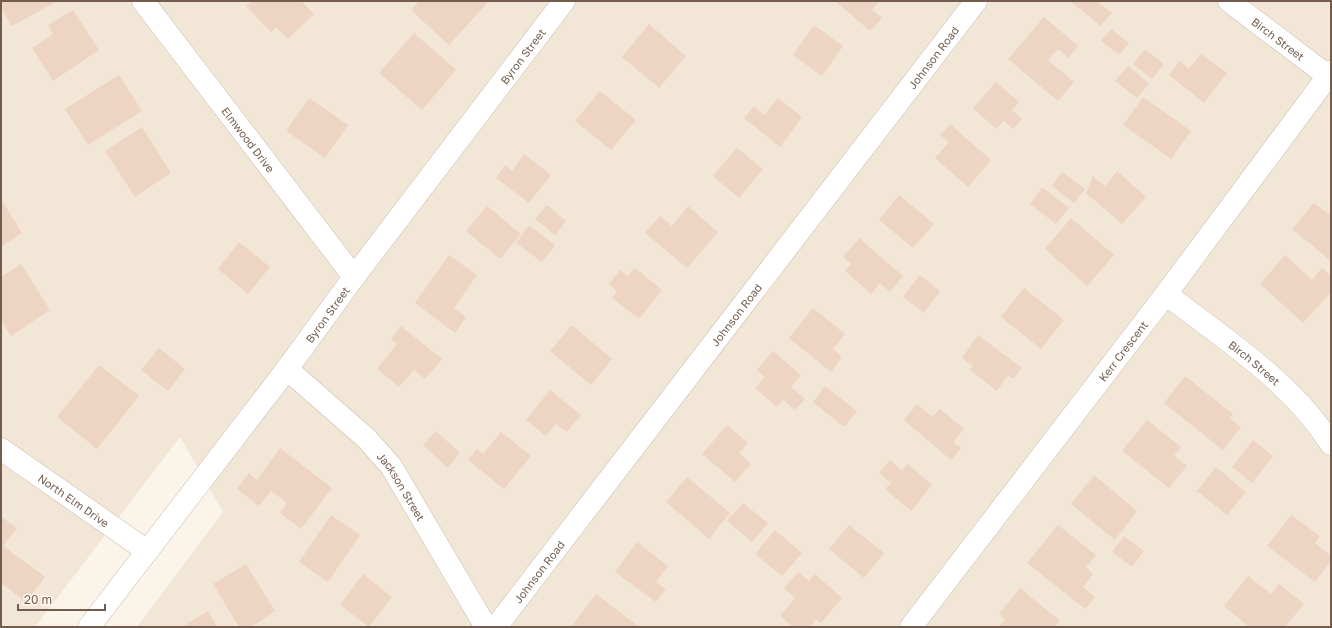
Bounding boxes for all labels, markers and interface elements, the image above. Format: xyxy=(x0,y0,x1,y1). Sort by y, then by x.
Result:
street label: Birch Street xyxy=(1250,14,1307,63)
street label: Johnson Road xyxy=(905,23,961,91)
street label: Byron Street xyxy=(497,25,548,86)
street label: Elmwood Drive xyxy=(220,104,278,174)
street label: Johnson Road xyxy=(708,281,764,348)
street label: Byron Street xyxy=(302,284,352,345)
street label: Kerr Crescent xyxy=(1095,318,1150,383)
street label: Birch Street xyxy=(1226,337,1283,387)
street label: Jackson Street xyxy=(375,449,428,523)
street label: North Elm Drive xyxy=(36,471,112,529)
street label: Johnson Road xyxy=(511,538,567,605)
scale bar xyxy=(18,586,105,612)
text: 20 m xyxy=(24,592,52,607)

